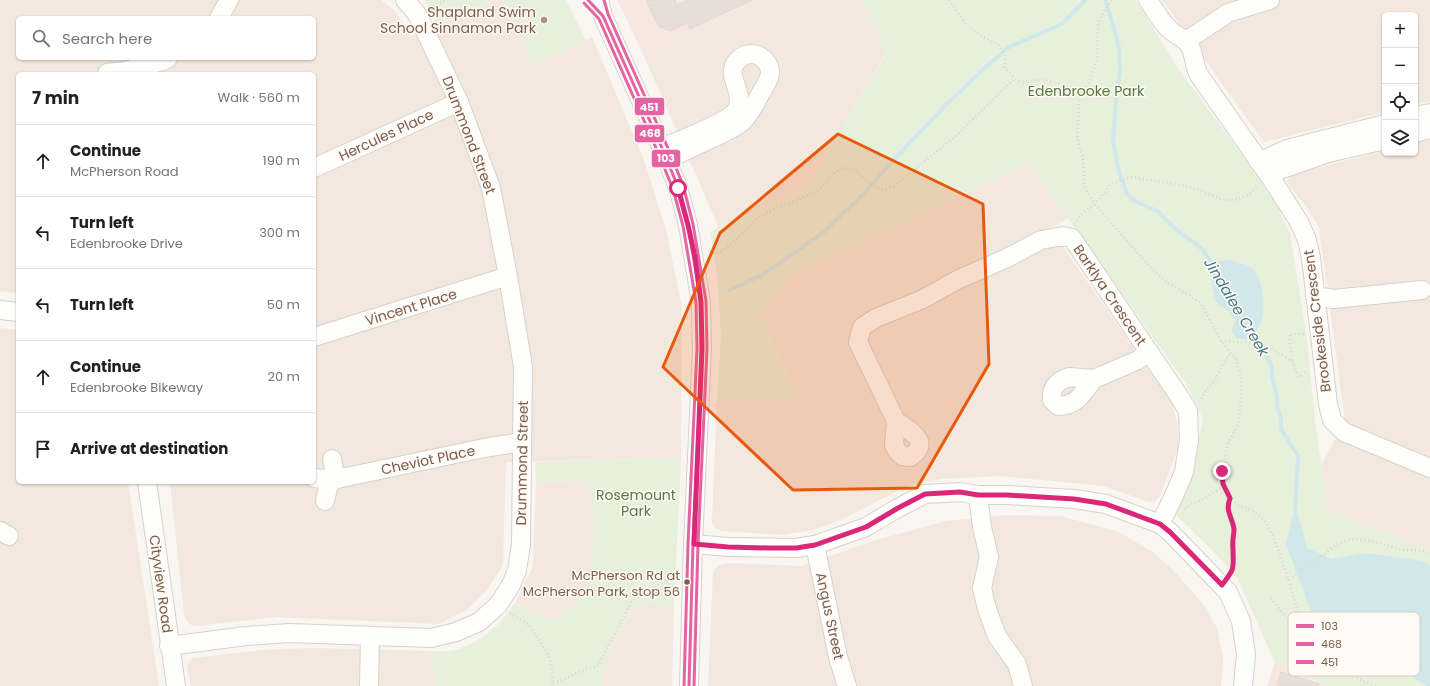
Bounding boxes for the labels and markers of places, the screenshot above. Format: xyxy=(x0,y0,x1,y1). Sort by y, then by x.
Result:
place label: Shapland Swim School Sinnamon Park xyxy=(380,2,537,38)
marker: Shapland Swim School Sinnamon Park xyxy=(539,15,549,25)
place label: McPherson Rd at McPherson Park, stop 56 xyxy=(523,566,680,601)
marker: McPherson Rd at McPherson Park, stop 56 xyxy=(682,577,692,587)

